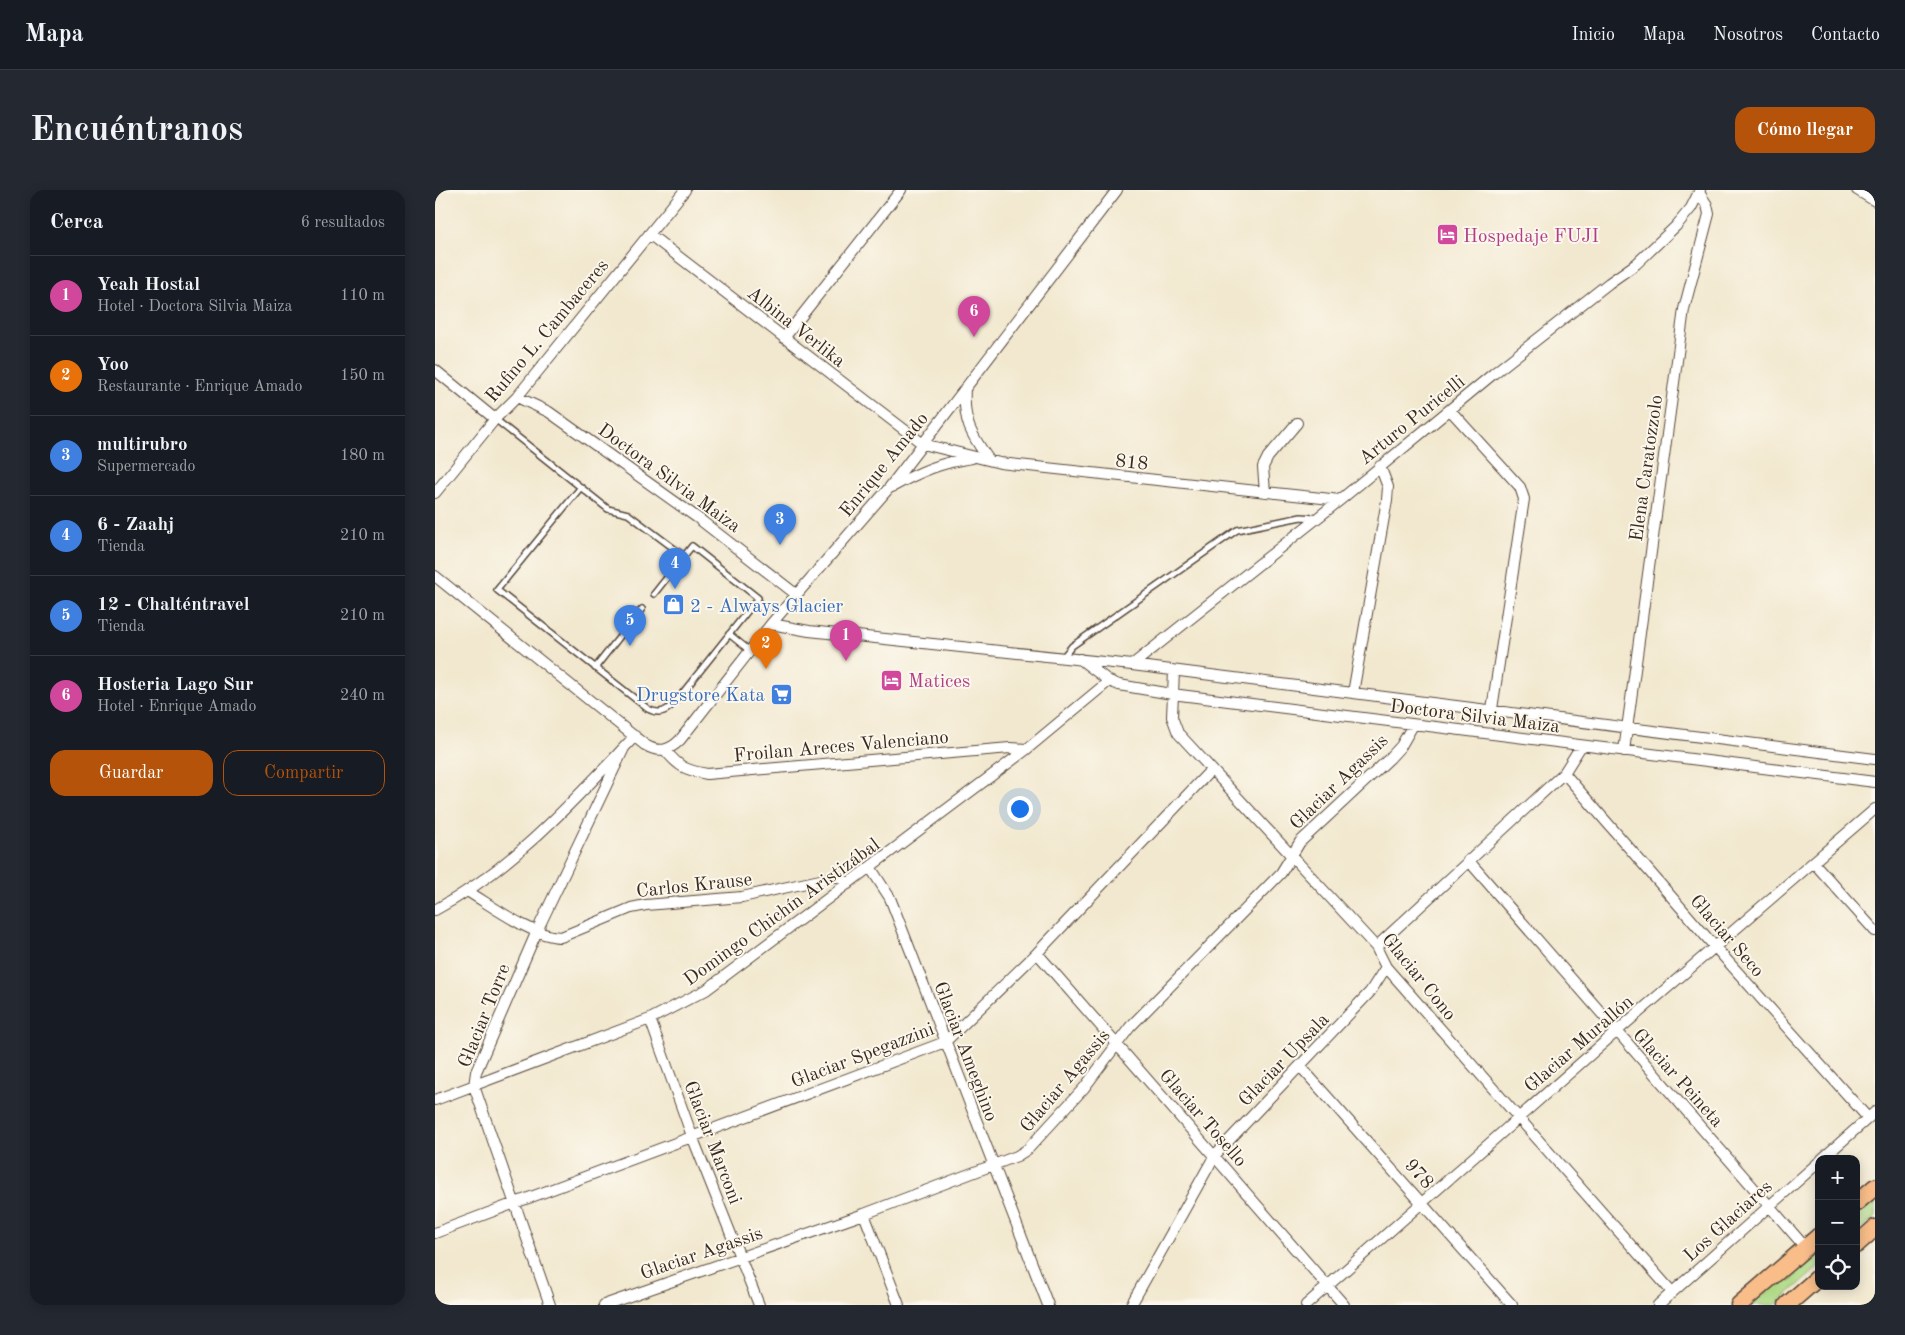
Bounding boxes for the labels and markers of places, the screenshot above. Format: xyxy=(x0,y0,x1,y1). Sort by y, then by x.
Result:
hotel icon: Hospedaje FUJI xyxy=(1435,223,1459,247)
place label: Hospedaje FUJI xyxy=(1463,228,1599,247)
pin: 6 xyxy=(958,296,990,337)
pin: 3 xyxy=(764,504,796,545)
pin: 4 xyxy=(659,548,691,589)
shop icon: 2 - Always Glacier xyxy=(662,593,686,617)
place label: 2 - Always Glacier xyxy=(690,598,844,617)
pin: 5 xyxy=(614,605,646,646)
pin: 1 xyxy=(830,620,862,661)
pin: 2 xyxy=(750,628,782,669)
hotel icon: Matices xyxy=(880,668,904,692)
place label: Matices xyxy=(908,673,970,692)
supermarket icon: Drugstore Kata xyxy=(769,682,793,706)
place label: Drugstore Kata xyxy=(636,687,766,706)

